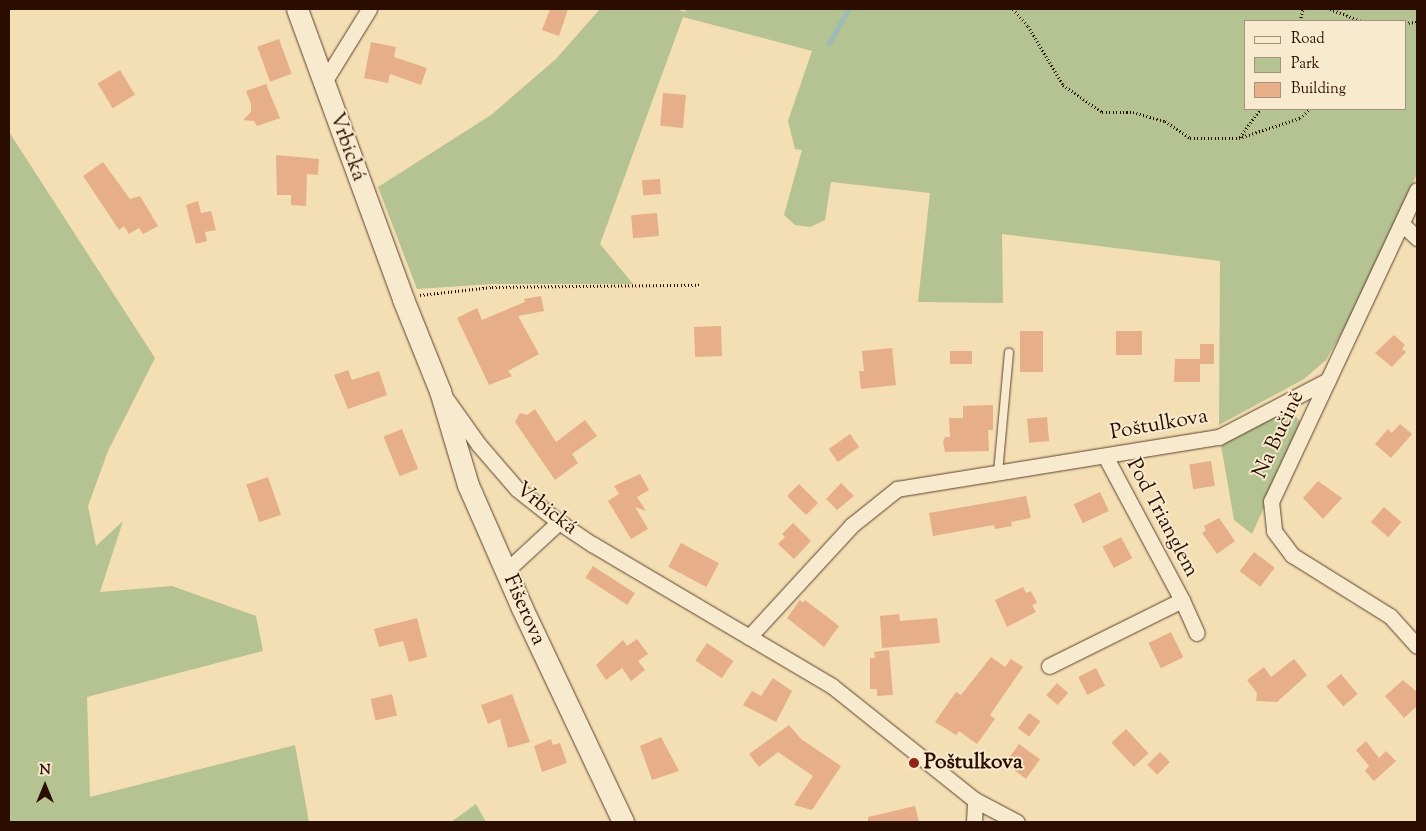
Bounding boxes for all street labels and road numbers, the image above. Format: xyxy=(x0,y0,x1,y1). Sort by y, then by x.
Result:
street label: Vrbická xyxy=(323,109,371,185)
street label: Na Bučině xyxy=(1248,387,1310,483)
street label: Poštulkova xyxy=(1108,404,1210,446)
street label: Pod Trianglem xyxy=(1120,454,1204,582)
street label: Vrbická xyxy=(510,477,582,541)
street label: Fišerova xyxy=(497,571,551,649)

